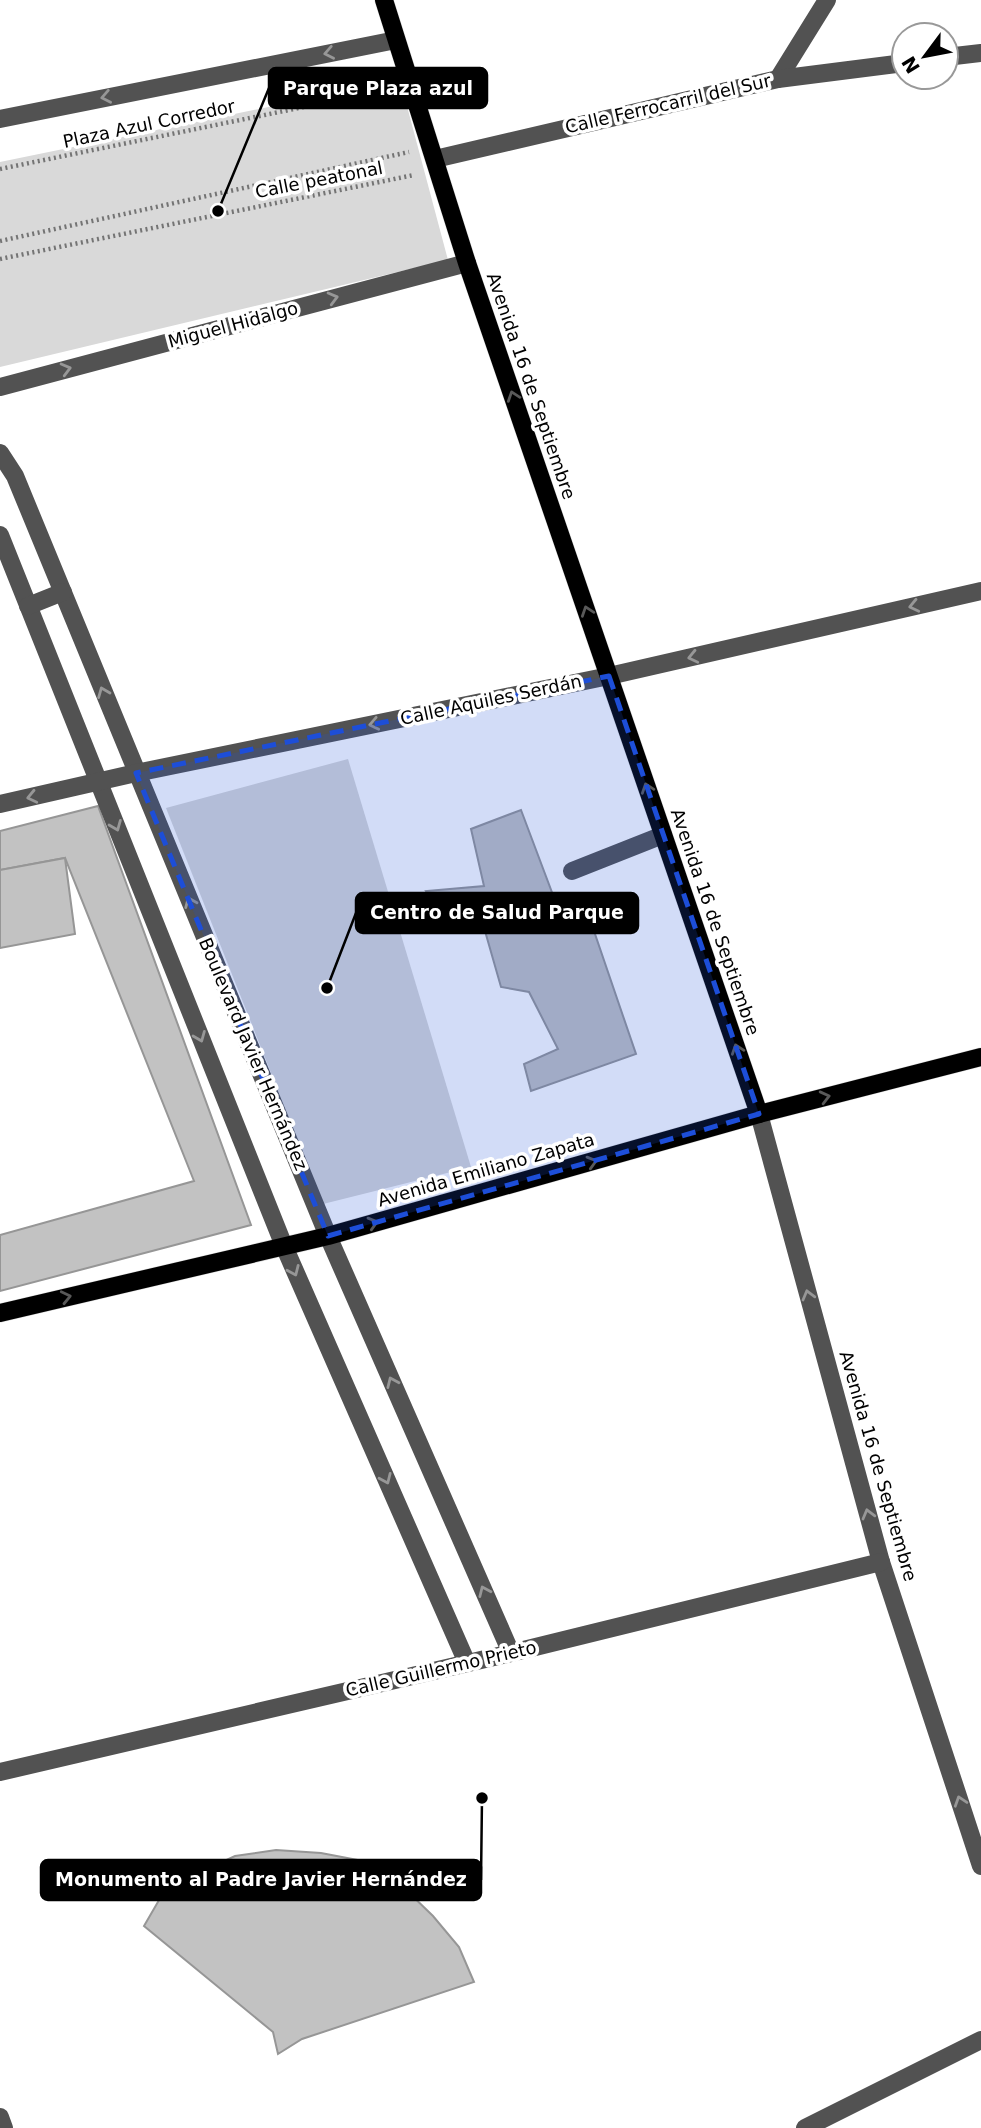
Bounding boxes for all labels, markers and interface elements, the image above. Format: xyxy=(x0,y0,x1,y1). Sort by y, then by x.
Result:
north arrow xyxy=(890,21,960,91)
one-way arrow xyxy=(323,45,335,60)
text: N xyxy=(897,52,924,78)
callout: Parque Plaza azul xyxy=(269,68,487,108)
street label: Calle Ferrocarril del Sur xyxy=(563,69,773,137)
text: Parque Plaza azul xyxy=(283,77,473,99)
one-way arrow xyxy=(100,89,112,104)
street label: Plaza Azul Corredor xyxy=(61,95,238,152)
street label: Calle peatonal xyxy=(253,157,384,202)
street label: Avenida 16 de Septiembre xyxy=(483,270,580,502)
one-way arrow xyxy=(327,292,339,306)
street label: Miguel Hidalgo xyxy=(166,297,300,352)
one-way arrow xyxy=(60,363,72,378)
one-way arrow xyxy=(507,391,521,403)
one-way arrow xyxy=(909,598,921,612)
one-way arrow xyxy=(581,606,595,618)
one-way arrow xyxy=(687,648,699,663)
street label: Calle Aquiles Serdán xyxy=(398,670,583,729)
one-way arrow xyxy=(98,686,112,698)
one-way arrow xyxy=(368,716,380,731)
one-way arrow xyxy=(641,782,655,794)
one-way arrow xyxy=(26,789,38,804)
street label: Avenida 16 de Septiembre xyxy=(667,806,764,1038)
one-way arrow xyxy=(107,820,121,832)
callout: Centro de Salud Parque xyxy=(356,893,638,933)
one-way arrow xyxy=(184,897,198,909)
text: Centro de Salud Parque xyxy=(370,901,624,923)
street label: Boulevard Javier Hernández xyxy=(195,934,312,1173)
one-way arrow xyxy=(192,1030,206,1043)
one-way arrow xyxy=(731,1044,745,1056)
one-way arrow xyxy=(819,1091,831,1105)
street label: Avenida Emiliano Zapata xyxy=(375,1128,597,1211)
one-way arrow xyxy=(586,1155,598,1170)
one-way arrow xyxy=(367,1217,379,1232)
one-way arrow xyxy=(286,1264,300,1276)
one-way arrow xyxy=(802,1289,817,1301)
one-way arrow xyxy=(60,1291,72,1305)
street label: Avenida 16 de Septiembre xyxy=(836,1348,921,1583)
one-way arrow xyxy=(387,1377,401,1389)
one-way arrow xyxy=(378,1472,392,1485)
one-way arrow xyxy=(862,1509,876,1521)
one-way arrow xyxy=(478,1586,492,1598)
street label: Calle Guillermo Prieto xyxy=(343,1636,538,1701)
one-way arrow xyxy=(954,1795,968,1808)
callout: Monumento al Padre Javier Hernández xyxy=(41,1860,481,1900)
text: Monumento al Padre Javier Hernández xyxy=(55,1868,467,1890)

